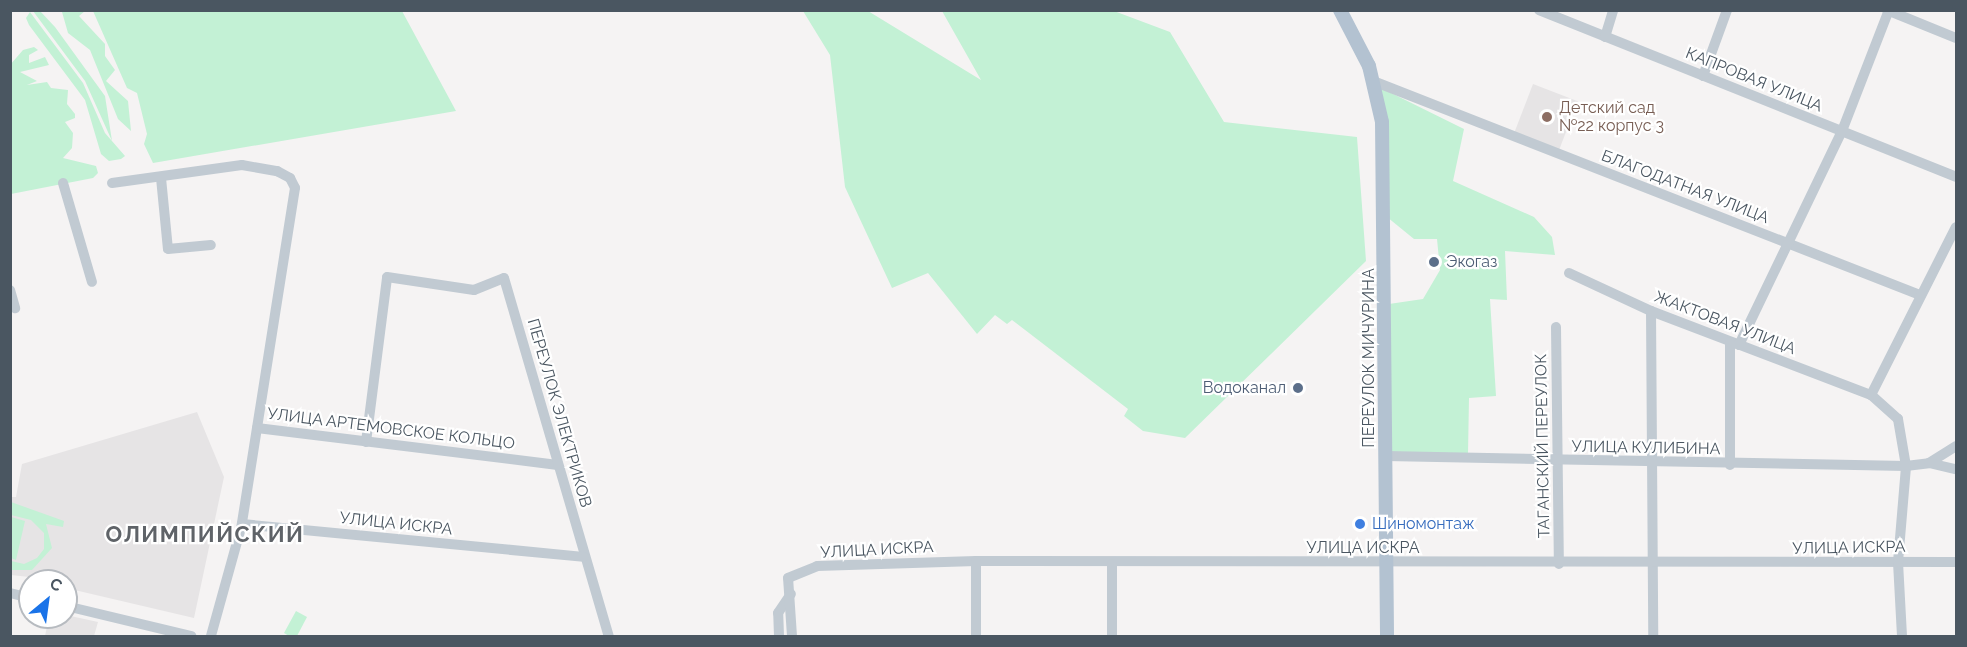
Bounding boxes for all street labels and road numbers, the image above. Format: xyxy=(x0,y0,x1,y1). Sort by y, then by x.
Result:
street label: КАПРОВАЯ УЛИЦА xyxy=(1683,44,1825,116)
street label: БЛАГОДАТНАЯ УЛИЦА xyxy=(1599,146,1771,228)
street label: ПЕРЕУЛОК МИЧУРИНА xyxy=(1359,268,1379,448)
street label: ЖАКТОВАЯ УЛИЦА xyxy=(1652,287,1798,359)
street label: ПЕРЕУЛОК ЭЛЕКТРИКОВ xyxy=(523,316,595,510)
street label: ТАГАНСКИЙ ПЕРЕУЛОК xyxy=(1532,354,1554,538)
street label: УЛИЦА АРТЕМОВСКОЕ КОЛЬЦО xyxy=(266,404,516,454)
street label: УЛИЦА КУЛИБИНА xyxy=(1571,437,1721,459)
street label: УЛИЦА ИСКРА xyxy=(339,509,453,539)
street label: УЛИЦА ИСКРА xyxy=(820,537,934,563)
street label: УЛИЦА ИСКРА xyxy=(1792,537,1906,559)
street label: УЛИЦА ИСКРА xyxy=(1306,538,1420,558)

